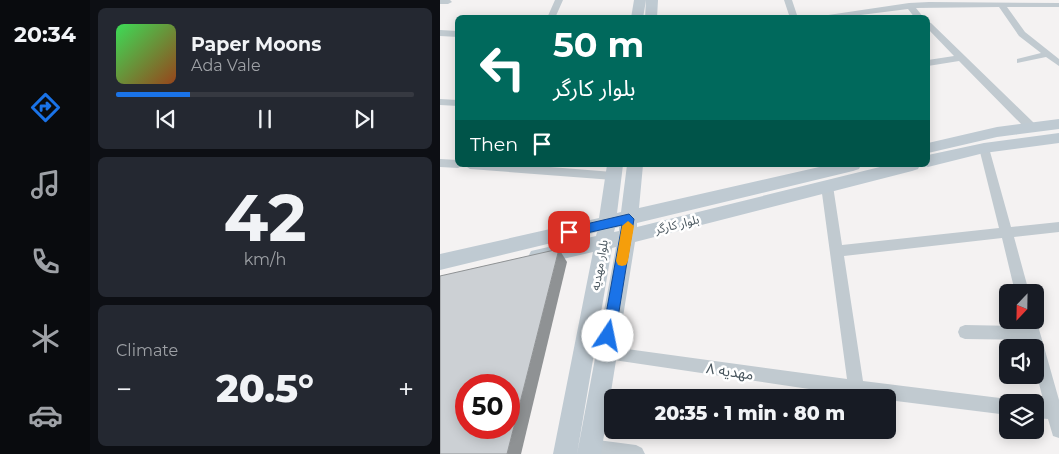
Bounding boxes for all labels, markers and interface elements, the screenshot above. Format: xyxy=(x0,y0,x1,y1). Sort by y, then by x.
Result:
text: 20:34 xyxy=(14,21,76,48)
text: 50 m xyxy=(553,23,644,66)
text: Paper Moons xyxy=(191,33,321,56)
icon: left xyxy=(470,35,535,100)
text: Ada Vale xyxy=(191,56,261,75)
text: بلوار کارگر xyxy=(553,75,635,102)
icon: directions xyxy=(28,90,63,125)
icon: previous xyxy=(152,105,180,133)
icon: pause xyxy=(251,105,279,133)
icon: next xyxy=(350,105,378,133)
icon: arrive xyxy=(528,130,556,158)
text: Then xyxy=(470,133,518,156)
icon: music xyxy=(28,167,63,202)
text: 42 xyxy=(223,178,307,257)
pin xyxy=(548,211,590,253)
street label: بلوار کارگر xyxy=(652,211,701,237)
icon: arrive xyxy=(555,218,583,246)
street label: بلوار مهدیه xyxy=(587,239,611,291)
icon: phone xyxy=(28,244,63,279)
text: km/h xyxy=(244,250,286,269)
north arrow xyxy=(999,284,1044,329)
map controls xyxy=(999,284,1044,439)
position arrow xyxy=(581,309,633,361)
icon: climate xyxy=(28,321,63,356)
button: sound xyxy=(999,339,1044,384)
text: Climate xyxy=(116,341,178,360)
street label: مهدیه ۸ xyxy=(705,358,755,384)
text: 20.5° xyxy=(216,365,314,412)
text: − xyxy=(116,372,132,406)
text: + xyxy=(398,372,414,406)
speed limit sign: 50 xyxy=(455,374,520,439)
button: layers xyxy=(999,394,1044,439)
icon: car xyxy=(28,398,63,433)
text: 20:35 · 1 min · 80 m xyxy=(655,402,845,425)

